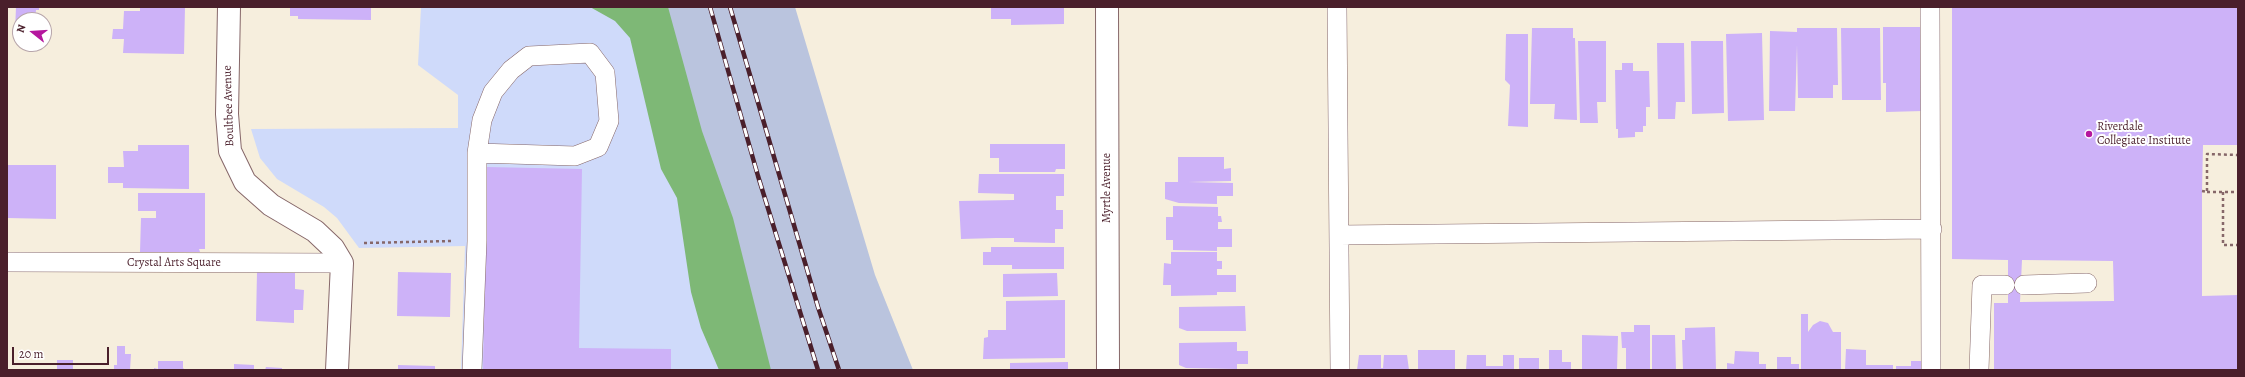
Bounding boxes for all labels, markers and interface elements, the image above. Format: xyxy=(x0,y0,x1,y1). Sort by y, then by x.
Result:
north arrow xyxy=(12,12,52,52)
text: N xyxy=(13,23,29,35)
street label: Boultbee Avenue xyxy=(220,65,238,147)
place label: Riverdale Collegiate Institute xyxy=(2097,120,2191,148)
marker: Riverdale Collegiate Institute xyxy=(2084,129,2094,139)
street label: Myrtle Avenue xyxy=(1100,153,1114,223)
street label: Crystal Arts Square xyxy=(127,256,221,270)
scale bar xyxy=(14,339,111,365)
text: 20 m xyxy=(19,346,43,362)

